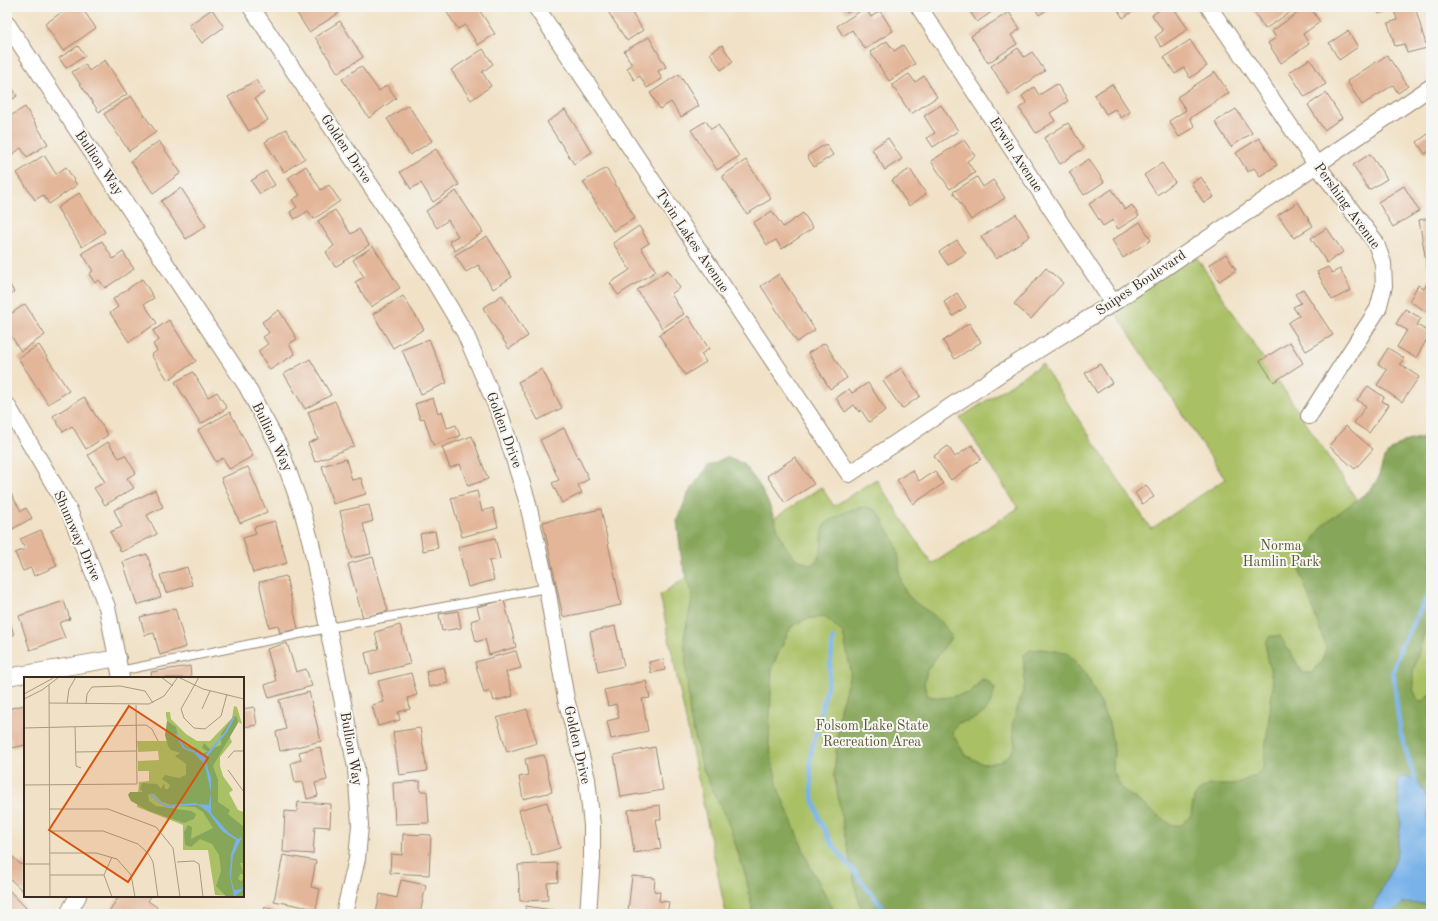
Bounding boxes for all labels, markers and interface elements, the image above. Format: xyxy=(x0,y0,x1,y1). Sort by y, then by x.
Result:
street label: Golden Drive xyxy=(318,112,374,186)
street label: Erwin Avenue xyxy=(987,115,1045,195)
street label: Bullion Way xyxy=(72,128,126,198)
street label: Pershing Avenue xyxy=(1311,161,1383,251)
street label: Twin Lakes Avenue xyxy=(652,187,732,295)
street label: Snipes Boulevard xyxy=(1094,248,1188,318)
street label: Golden Drive xyxy=(484,390,524,470)
street label: Bullion Way xyxy=(249,400,295,474)
street label: Shumway Drive xyxy=(51,489,103,583)
park label: Norma Hamlin Park xyxy=(1243,539,1319,569)
inset map xyxy=(24,677,244,897)
street label: Golden Drive xyxy=(561,705,593,785)
street label: Bullion Way xyxy=(338,711,364,788)
park label: Folsom Lake State Recreation Area xyxy=(815,719,929,749)

